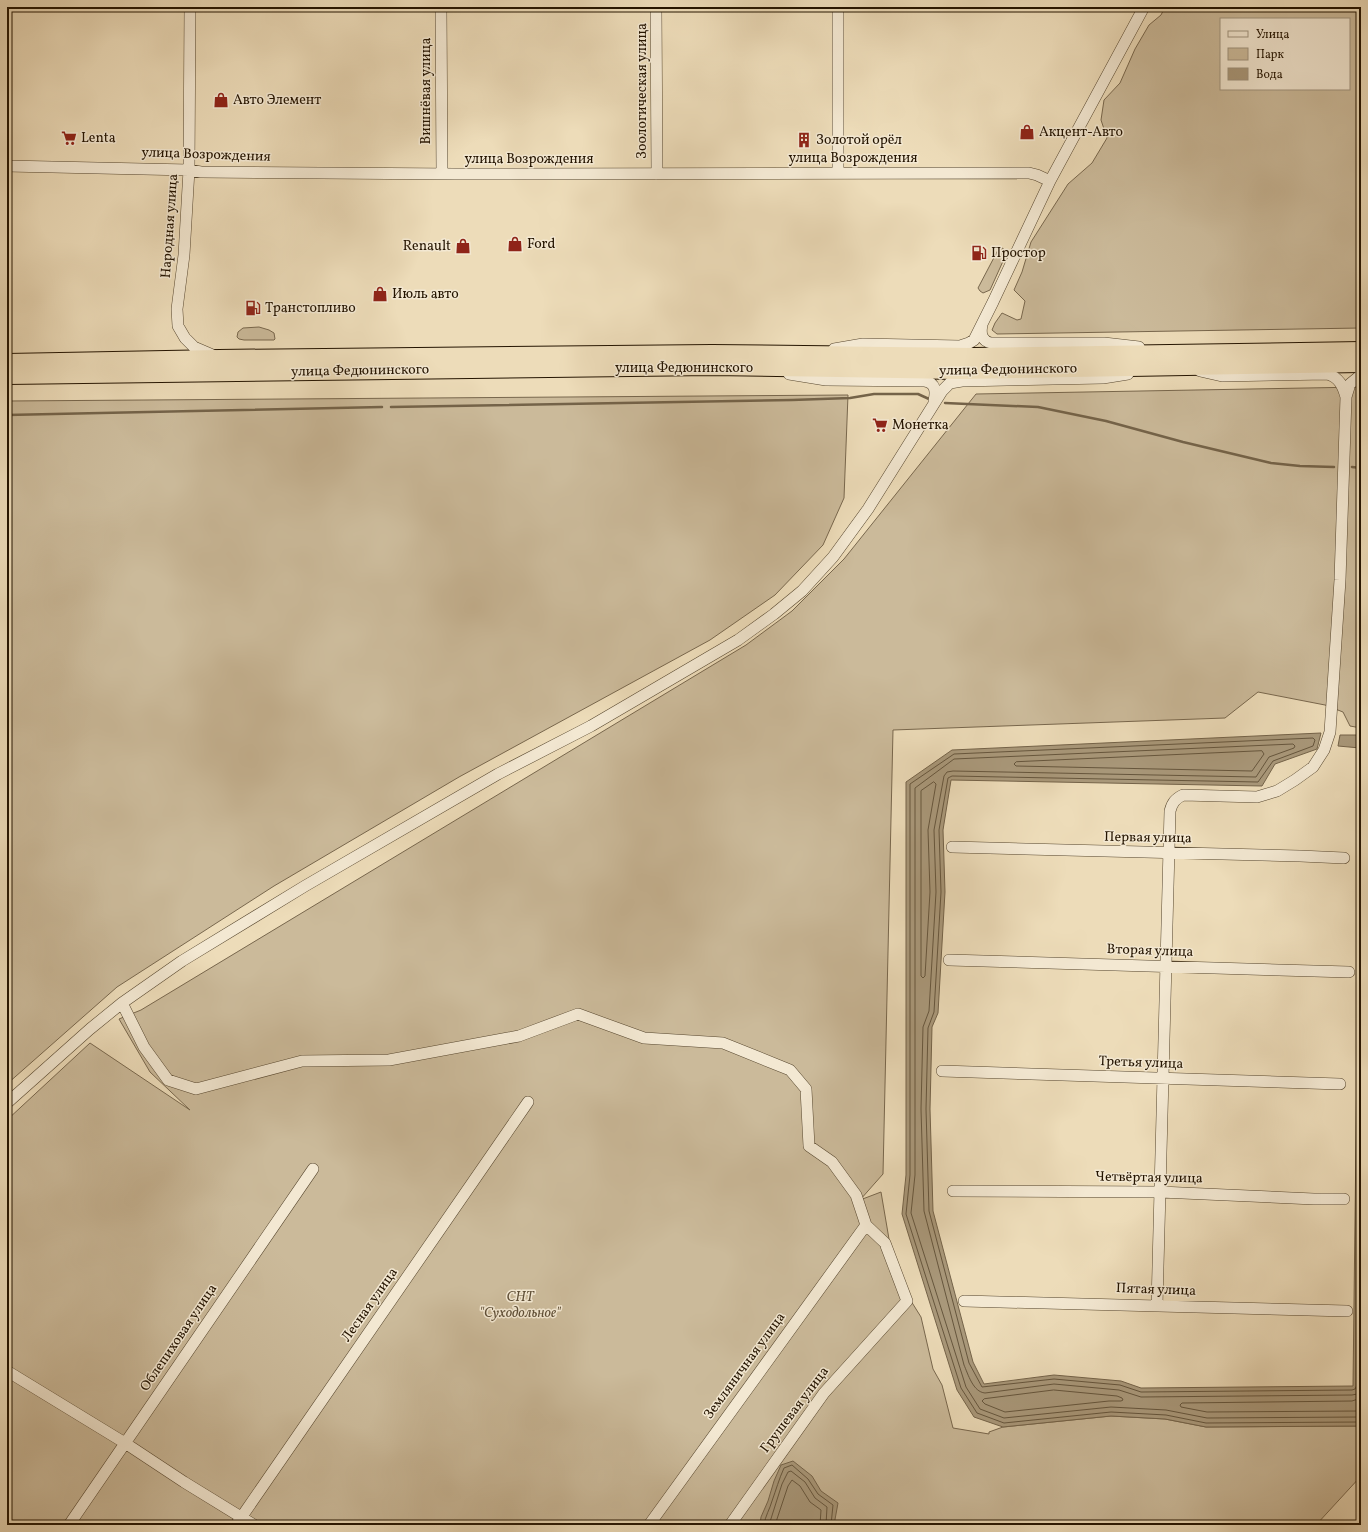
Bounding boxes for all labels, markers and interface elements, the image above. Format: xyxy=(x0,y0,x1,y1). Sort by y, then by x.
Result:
legend xyxy=(1220,18,1350,90)
street label: Зоологическая улица xyxy=(633,23,652,159)
text: Улица xyxy=(1256,27,1289,43)
street label: Вишнёвая улица xyxy=(417,38,436,144)
text: Парк xyxy=(1256,47,1284,63)
text: Вода xyxy=(1256,67,1283,83)
shop icon: Авто Элемент xyxy=(212,91,230,109)
place label: Авто Элемент xyxy=(233,91,321,110)
shop icon: Акцент-Авто xyxy=(1018,123,1036,141)
place label: Акцент-Авто xyxy=(1039,123,1123,142)
supermarket icon: Lenta xyxy=(60,129,78,147)
place label: Lenta xyxy=(81,129,116,148)
building icon: Золотой орёл xyxy=(795,131,813,149)
place label: Золотой орёл xyxy=(816,131,902,150)
street label: улица Возрождения xyxy=(141,143,271,167)
street label: улица Возрождения xyxy=(788,149,918,168)
street label: улица Возрождения xyxy=(464,150,594,169)
street label: Народная улица xyxy=(157,173,183,279)
shop icon: Ford xyxy=(506,235,524,253)
place label: Ford xyxy=(527,235,555,254)
place label: Renault xyxy=(403,237,451,256)
shop icon: Renault xyxy=(454,237,472,255)
fuel station icon: Простор xyxy=(970,244,988,262)
place label: Простор xyxy=(991,244,1046,263)
shop icon: Июль авто xyxy=(371,285,389,303)
place label: Июль авто xyxy=(392,285,459,304)
fuel station icon: Транстопливо xyxy=(244,299,262,317)
place label: Транстопливо xyxy=(265,299,356,318)
street label: улица Федюнинского xyxy=(615,359,753,378)
street label: улица Федюнинского xyxy=(939,359,1077,381)
street label: улица Федюнинского xyxy=(291,360,429,382)
supermarket icon: Монетка xyxy=(871,416,889,434)
place label: Монетка xyxy=(892,416,949,435)
street label: Первая улица xyxy=(1104,828,1192,848)
street label: Вторая улица xyxy=(1106,940,1194,962)
street label: Третья улица xyxy=(1098,1052,1184,1074)
street label: Четвёртая улица xyxy=(1095,1168,1203,1188)
street label: Лесная улица xyxy=(337,1264,403,1346)
street label: Пятая улица xyxy=(1116,1279,1196,1301)
street label: Облепиховая улица xyxy=(136,1281,222,1395)
park label: СНТ "Суходольное" xyxy=(479,1288,562,1323)
street label: Земляничная улица xyxy=(700,1309,790,1423)
street label: Грушевая улица xyxy=(756,1363,834,1457)

